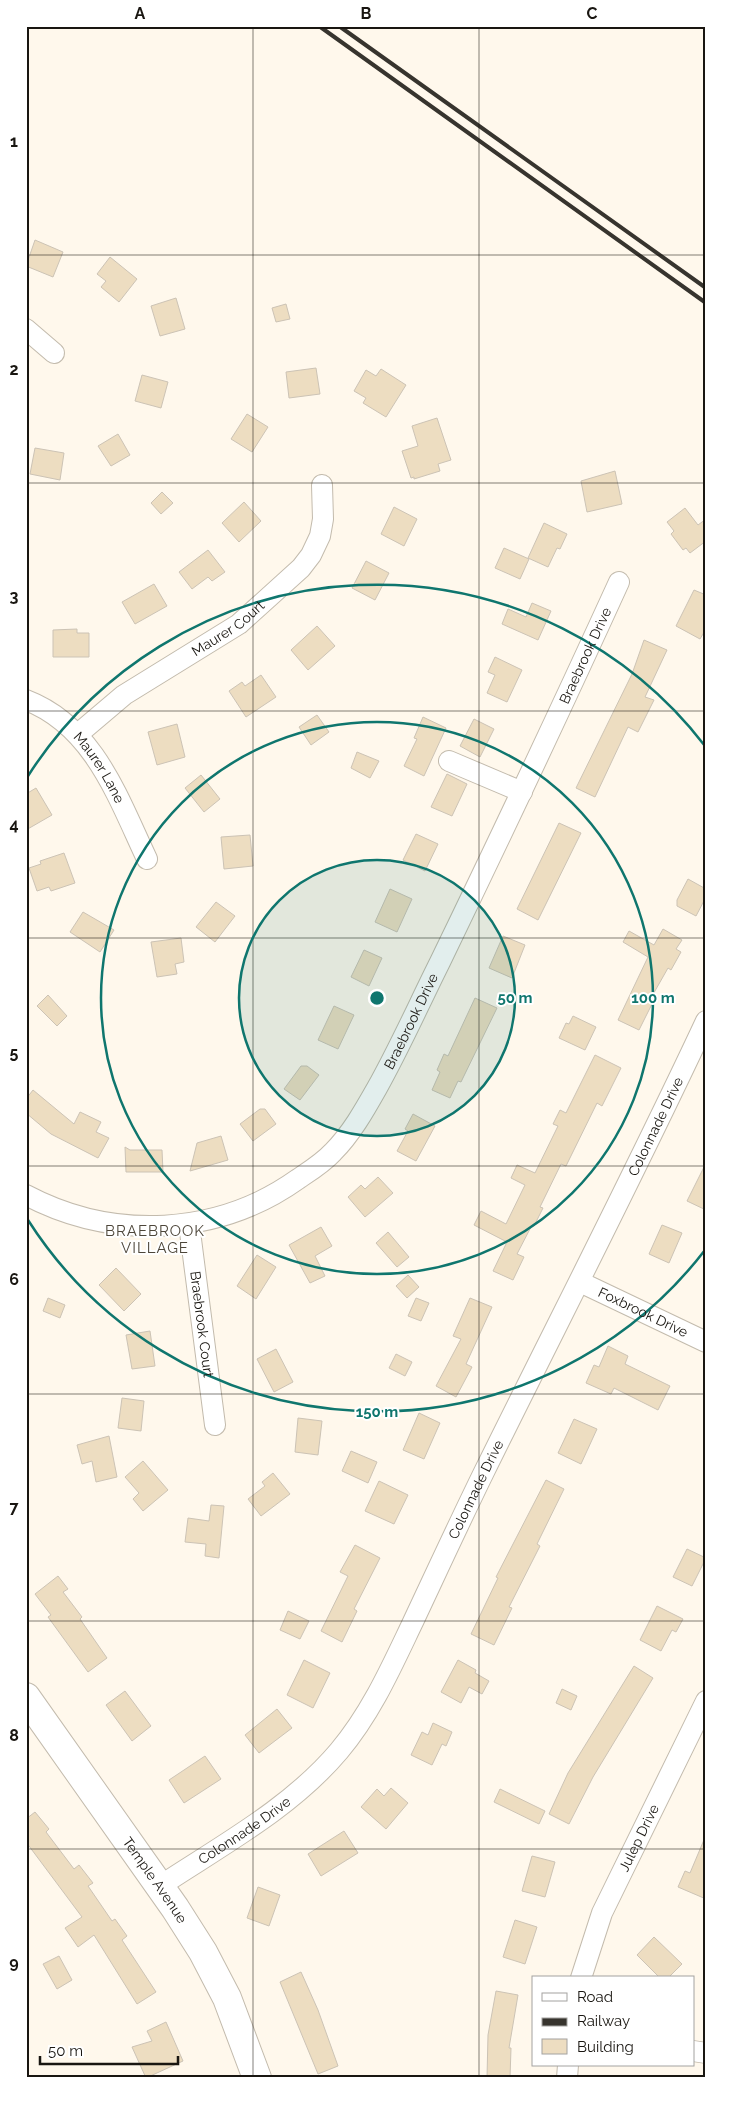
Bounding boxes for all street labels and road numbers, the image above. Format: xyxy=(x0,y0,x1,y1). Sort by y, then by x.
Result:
street label: Maurer Court xyxy=(189,597,268,659)
street label: Braebrook Drive xyxy=(556,605,614,706)
street label: Maurer Lane xyxy=(70,729,128,806)
street label: Braebrook Drive xyxy=(381,971,441,1072)
street label: Colonnade Drive xyxy=(625,1074,686,1179)
street label: Braebrook Court xyxy=(187,1270,217,1379)
street label: Foxbrook Drive xyxy=(596,1284,691,1340)
street label: Colonnade Drive xyxy=(445,1437,507,1541)
street label: Colonnade Drive xyxy=(195,1793,294,1867)
street label: Julep Drive xyxy=(616,1802,662,1874)
street label: Temple Avenue xyxy=(120,1834,190,1926)

